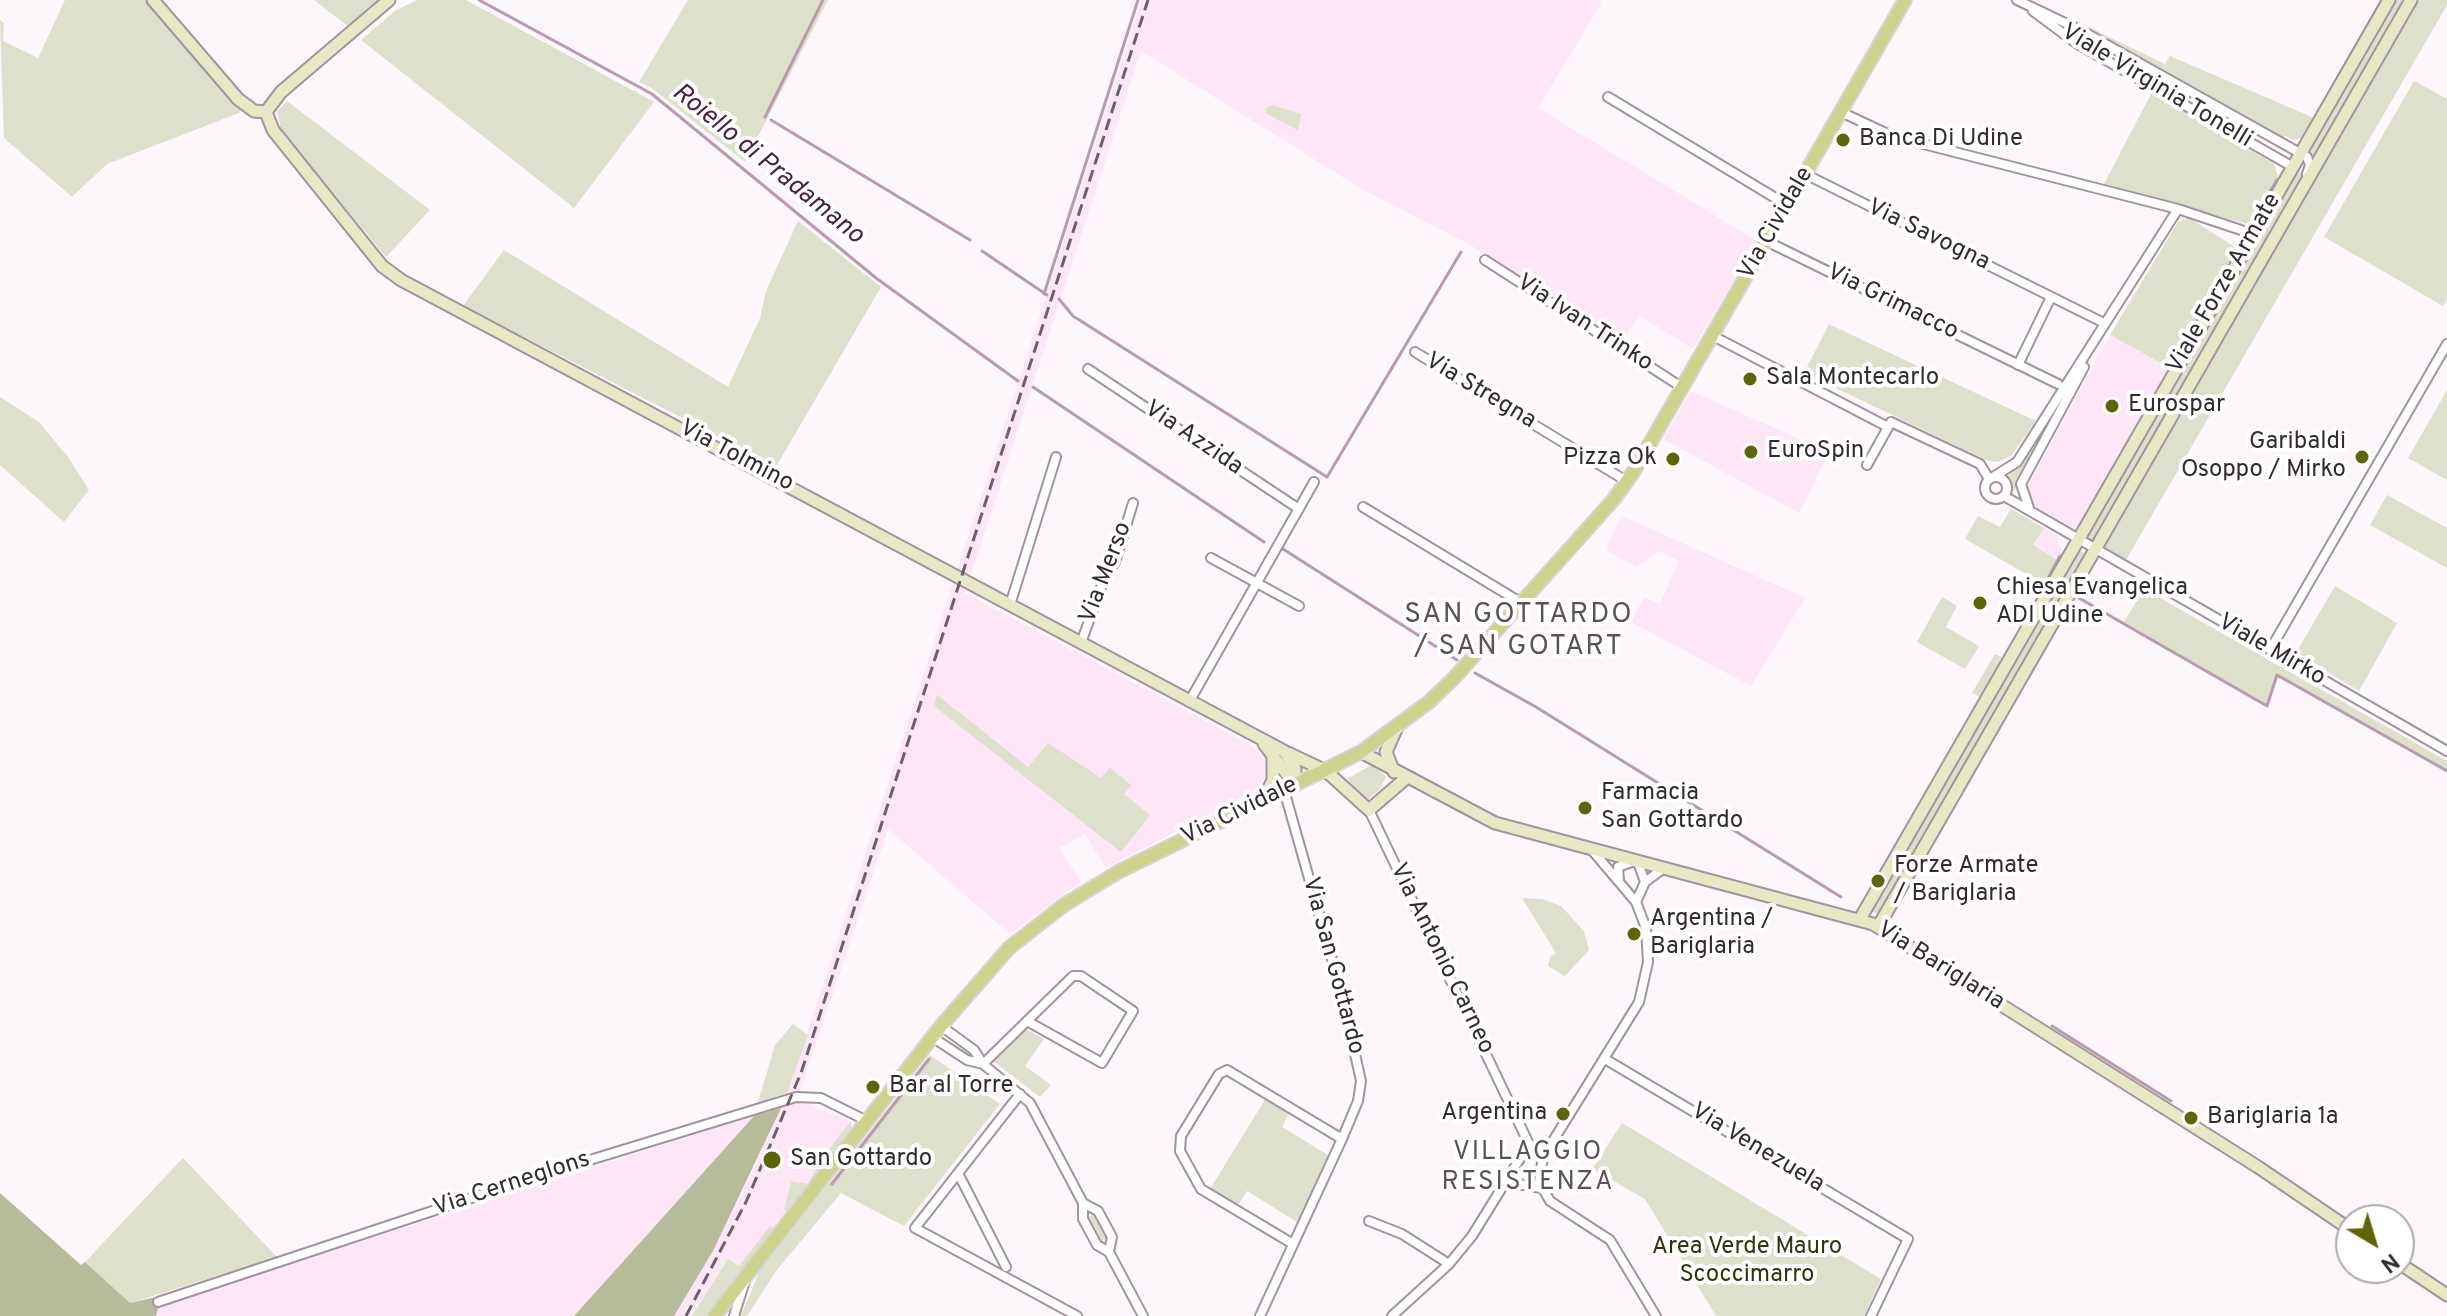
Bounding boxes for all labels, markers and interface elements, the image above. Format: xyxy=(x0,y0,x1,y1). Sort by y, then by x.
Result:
street label: Viale Virginia Tonelli xyxy=(2055,19,2257,155)
water label: Roiello di Pradamano xyxy=(665,78,869,252)
place label: Banca Di Udine xyxy=(1859,126,2023,154)
marker: Banca Di Udine xyxy=(1834,131,1852,149)
street label: Via Cividale xyxy=(1733,163,1821,285)
street label: Viale Forze Armate xyxy=(2162,189,2288,379)
street label: Via Savogna xyxy=(1862,194,1994,278)
street label: Via Grimacco xyxy=(1821,259,1963,347)
street label: Via Ivan Trinko xyxy=(1510,269,1658,379)
street label: Via Stregna xyxy=(1419,348,1541,436)
place label: Sala Montecarlo xyxy=(1766,365,1939,393)
marker: Sala Montecarlo xyxy=(1741,370,1759,388)
place label: Eurospar xyxy=(2128,392,2225,420)
street label: Via Azzida xyxy=(1138,396,1248,482)
marker: Eurospar xyxy=(2103,397,2121,415)
street label: Via Tolmino xyxy=(674,415,798,499)
place label: Garibaldi Osoppo / Mirko xyxy=(2181,429,2346,485)
place label: EuroSpin xyxy=(1767,438,1864,466)
marker: EuroSpin xyxy=(1742,443,1760,461)
place label: Pizza Ok xyxy=(1563,445,1657,473)
marker: Garibaldi Osoppo / Mirko xyxy=(2353,448,2371,466)
marker: Pizza Ok xyxy=(1664,450,1682,468)
street label: Via Merso xyxy=(1075,518,1139,628)
place label: Chiesa Evangelica ADI Udine xyxy=(1996,575,2188,631)
marker: Chiesa Evangelica ADI Udine xyxy=(1971,594,1989,612)
district label: SAN GOTTARDO / SAN GOTART xyxy=(1404,599,1634,665)
street label: Viale Mirko xyxy=(2212,609,2330,693)
street label: Via Cividale xyxy=(1177,772,1303,852)
place label: Farmacia San Gottardo xyxy=(1601,780,1743,836)
marker: Farmacia San Gottardo xyxy=(1576,799,1594,817)
place label: Forze Armate / Bariglaria xyxy=(1894,853,2038,909)
street label: Via Antonio Carneo xyxy=(1382,859,1500,1059)
marker: Forze Armate / Bariglaria xyxy=(1869,872,1887,890)
street label: Via San Gottardo xyxy=(1295,874,1369,1058)
place label: Argentina / Bariglaria xyxy=(1650,906,1773,962)
street label: Via Bariglaria xyxy=(1871,916,2009,1018)
marker: Argentina / Bariglaria xyxy=(1625,925,1643,943)
place label: Bar al Torre xyxy=(889,1073,1013,1101)
marker: Bar al Torre xyxy=(864,1078,882,1096)
street label: Via Venezuela xyxy=(1685,1098,1829,1200)
place label: Argentina xyxy=(1441,1100,1547,1128)
place label: Bariglaria 1a xyxy=(2207,1104,2338,1132)
marker: Argentina xyxy=(1554,1105,1572,1123)
marker: Bariglaria 1a xyxy=(2182,1109,2200,1127)
district label: VILLAGGIO RESISTENZA xyxy=(1441,1138,1615,1200)
street label: Via Cerneglons xyxy=(430,1146,594,1224)
place label: San Gottardo xyxy=(790,1146,932,1174)
marker: San Gottardo xyxy=(761,1149,783,1171)
north arrow xyxy=(2335,1204,2415,1284)
park label: Area Verde Mauro Scoccimarro xyxy=(1652,1234,1842,1290)
text: N xyxy=(2374,1246,2403,1277)

